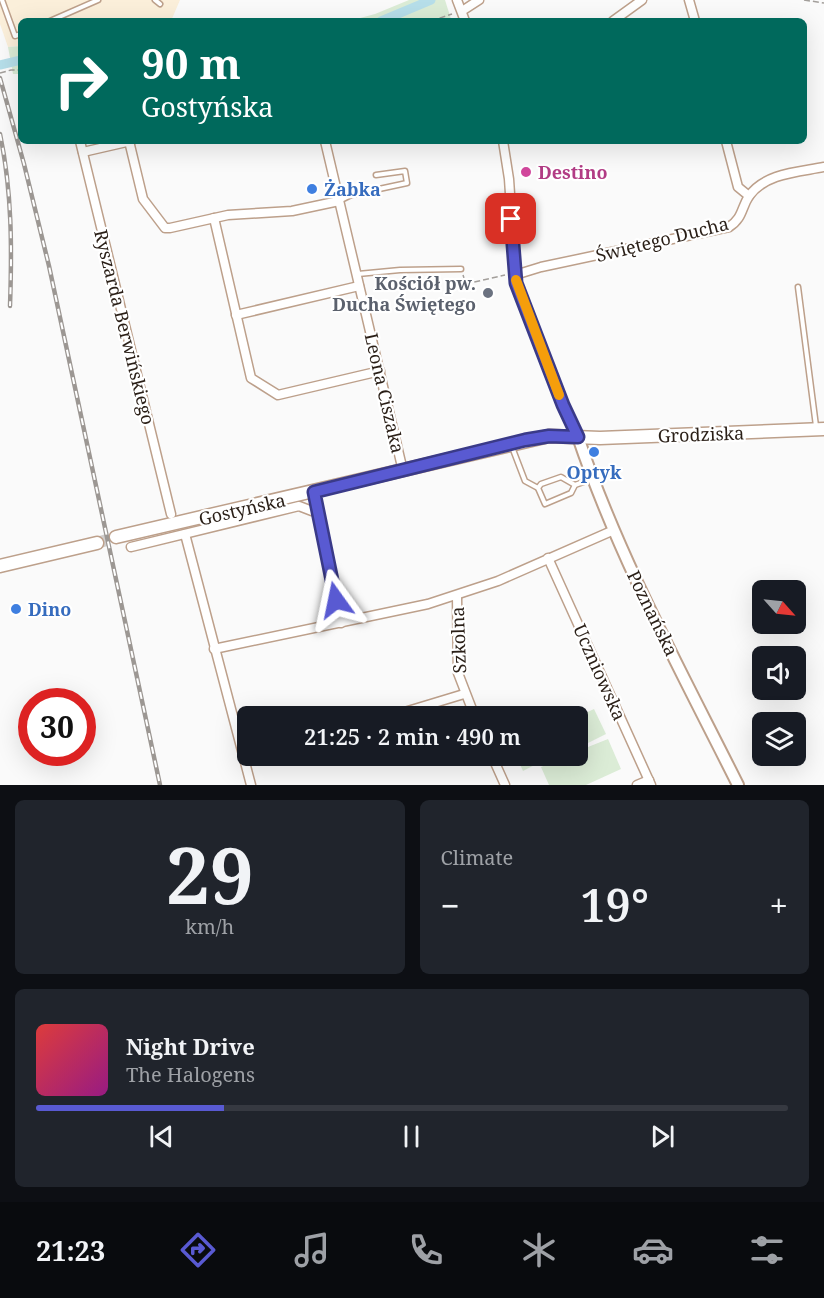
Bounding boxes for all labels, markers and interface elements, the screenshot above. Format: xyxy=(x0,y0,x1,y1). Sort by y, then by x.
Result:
text: 90 m xyxy=(141,34,241,91)
icon: right xyxy=(42,42,120,120)
text: Gostyńska xyxy=(141,88,273,125)
place label: Destino xyxy=(538,160,607,184)
marker: Destino xyxy=(519,165,533,179)
place label: Żabka xyxy=(324,177,381,201)
marker: Żabka xyxy=(305,182,319,196)
pin xyxy=(485,193,536,244)
icon: arrive xyxy=(494,202,527,235)
street label: Świętego Ducha xyxy=(593,211,731,267)
street label: Ryszarda Berwińskiego xyxy=(89,227,161,427)
place label: Kościół pw. Ducha Świętego xyxy=(332,271,476,316)
marker: Kościół pw. Ducha Świętego xyxy=(481,286,495,300)
street label: Leona Ciszaka xyxy=(360,331,410,455)
street label: Grodziska xyxy=(657,420,745,448)
marker: Optyk xyxy=(587,445,601,459)
place label: Optyk xyxy=(567,460,622,484)
street label: Gostyńska xyxy=(196,487,288,531)
street label: Poznańska xyxy=(622,566,684,660)
position arrow xyxy=(304,568,368,632)
north arrow xyxy=(752,580,806,634)
map controls xyxy=(752,580,806,766)
place label: Dino xyxy=(28,597,71,621)
marker: Dino xyxy=(9,602,23,616)
street label: Szkolna xyxy=(445,606,471,674)
street label: Uczniowska xyxy=(568,620,632,724)
button: sound xyxy=(752,646,806,700)
speed limit sign: 30 xyxy=(18,688,96,766)
button: layers xyxy=(752,712,806,766)
text: 21:25 · 2 min · 490 m xyxy=(304,721,521,751)
text: 29 xyxy=(166,821,254,927)
text: Climate xyxy=(441,844,513,871)
text: 19° xyxy=(580,874,649,935)
text: − xyxy=(441,883,460,928)
text: + xyxy=(770,883,788,928)
text: km/h xyxy=(185,913,234,940)
text: Night Drive xyxy=(126,1031,255,1061)
text: The Halogens xyxy=(126,1061,255,1088)
icon: previous xyxy=(145,1120,178,1153)
icon: pause xyxy=(395,1120,428,1153)
icon: next xyxy=(646,1120,679,1153)
icon: directions xyxy=(177,1229,219,1271)
icon: music xyxy=(291,1229,333,1271)
icon: phone xyxy=(405,1229,447,1271)
icon: climate xyxy=(518,1229,560,1271)
icon: car xyxy=(632,1229,674,1271)
icon: filters xyxy=(746,1229,788,1271)
text: 21:23 xyxy=(36,1232,105,1269)

